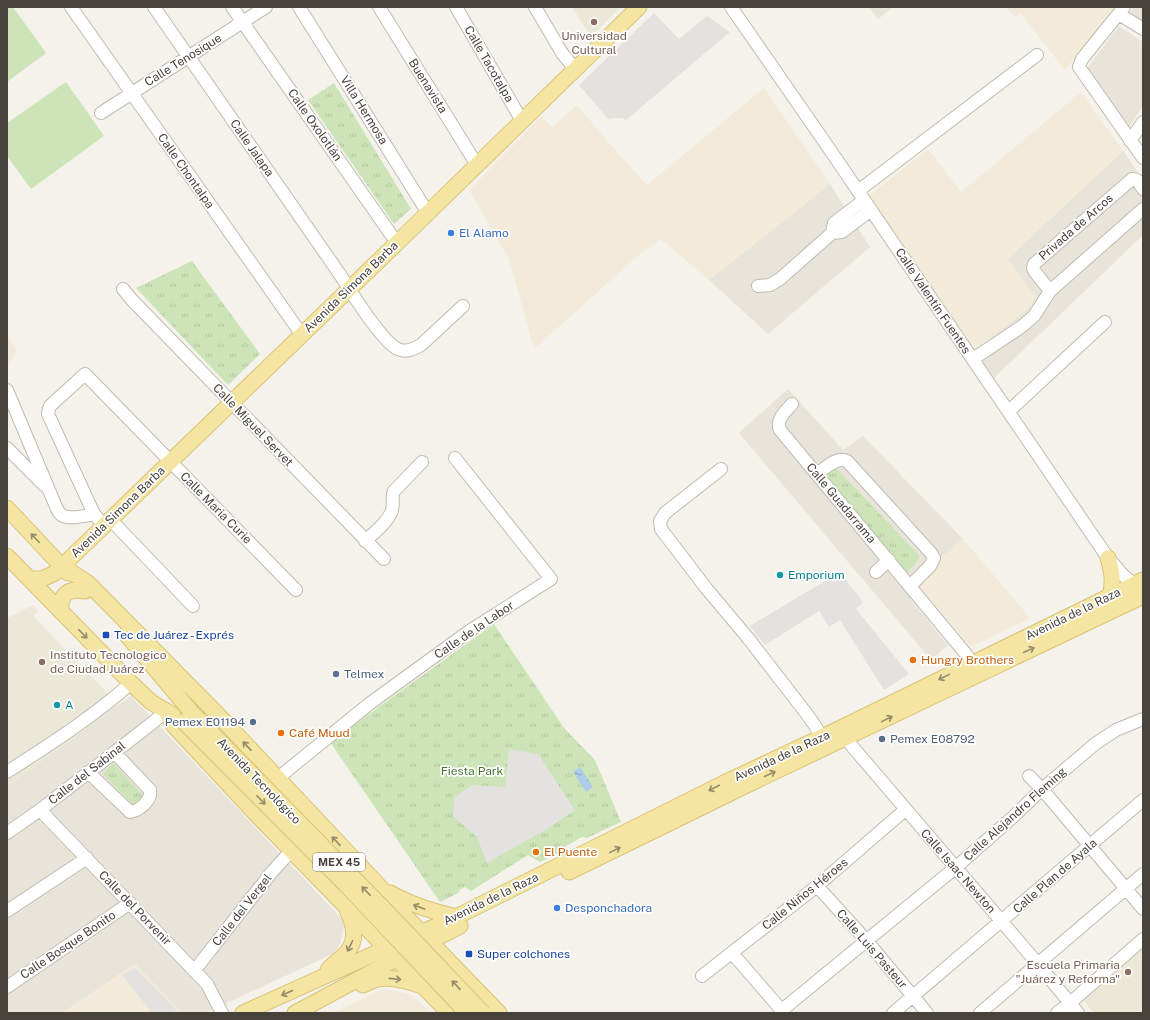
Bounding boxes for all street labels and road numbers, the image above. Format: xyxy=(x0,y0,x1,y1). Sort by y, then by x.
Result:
street label: Calle Tacotalpa xyxy=(461,23,517,105)
street label: Calle Tenosique xyxy=(142,31,224,89)
street label: Buenavista xyxy=(406,56,450,116)
street label: Villa Hermosa xyxy=(337,73,391,147)
street label: Calle Oxolotlán xyxy=(285,86,345,164)
street label: Calle Jalapa xyxy=(227,117,277,179)
street label: Calle Chontalpa xyxy=(155,131,217,211)
street label: Privada de Arcos xyxy=(1036,191,1116,263)
street label: Avenida Simona Barba xyxy=(301,239,401,335)
street label: Calle Valentín Fuentes xyxy=(892,246,974,356)
street label: Calle Miguel Servet xyxy=(210,381,296,469)
street label: Calle Guadarrama xyxy=(803,460,879,546)
street label: Avenida Simona Barba xyxy=(68,464,168,560)
street label: Calle Maria Curie xyxy=(177,469,255,547)
street label: Avenida de la Raza xyxy=(1023,585,1123,643)
street label: Calle de la Labor xyxy=(432,598,517,662)
street label: Avenida de la Raza xyxy=(732,728,832,784)
street label: Avenida Tecnológico xyxy=(214,735,304,827)
street label: Calle del Sabinal xyxy=(46,738,128,807)
street label: Calle Alejandro Fleming xyxy=(961,764,1069,864)
street label: Calle Isaac Newton xyxy=(918,826,998,916)
street label: Calle Plan de Ayala xyxy=(1010,836,1100,916)
road number: MEX 45 xyxy=(313,853,365,871)
street label: Calle Niños Héroes xyxy=(759,855,851,933)
street label: Calle del Porvenir xyxy=(96,868,174,948)
street label: Avenida de la Raza xyxy=(441,870,541,928)
street label: Calle del Vergel xyxy=(209,871,275,949)
street label: Calle Luis Pasteur xyxy=(834,907,910,992)
street label: Calle Bosque Bonito xyxy=(18,908,118,982)

